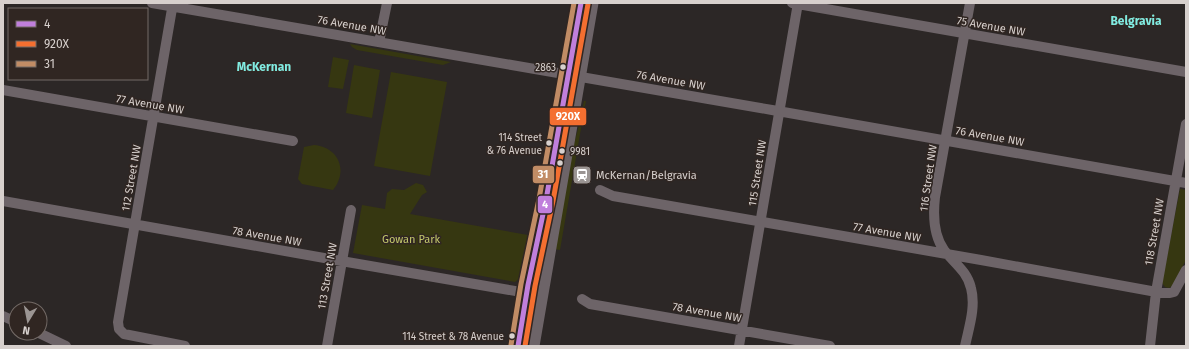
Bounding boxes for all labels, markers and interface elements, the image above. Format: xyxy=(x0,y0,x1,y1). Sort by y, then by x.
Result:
legend xyxy=(8,8,148,80)
street label: 76 Avenue NW xyxy=(317,13,387,38)
street label: 75 Avenue NW xyxy=(956,14,1026,39)
district label: Belgravia xyxy=(1110,14,1162,28)
text: 4 xyxy=(44,17,51,31)
text: 920X xyxy=(44,37,70,51)
text: 31 xyxy=(44,57,55,71)
district label: McKernan xyxy=(237,60,291,74)
place label: 2863 xyxy=(535,62,556,74)
marker: 2863 xyxy=(558,62,568,72)
street label: 76 Avenue NW xyxy=(636,68,706,93)
street label: 77 Avenue NW xyxy=(115,92,185,117)
line badge: 920X xyxy=(549,107,587,126)
text: 920X xyxy=(556,110,581,123)
street label: 76 Avenue NW xyxy=(955,124,1025,149)
place label: 114 Street & 76 Avenue xyxy=(487,132,542,157)
marker: 114 Street & 76 Avenue xyxy=(544,138,554,148)
street label: 115 Street NW xyxy=(746,139,769,207)
street label: 112 Street NW xyxy=(119,144,144,212)
street label: 116 Street NW xyxy=(917,144,940,212)
marker: 9981 xyxy=(557,146,567,156)
place label: 9981 xyxy=(570,146,590,158)
unlabelled marker xyxy=(555,158,565,168)
station icon: McKernan/Belgravia xyxy=(571,164,593,186)
line badge: 31 xyxy=(532,165,555,184)
text: 31 xyxy=(537,168,548,181)
place label: McKernan/Belgravia xyxy=(596,169,697,182)
line badge: 4 xyxy=(537,195,553,214)
text: 4 xyxy=(542,198,548,211)
street label: 118 Street NW xyxy=(1142,198,1167,267)
street label: 77 Avenue NW xyxy=(852,220,922,245)
street label: 78 Avenue NW xyxy=(231,224,302,249)
park label: Gowan Park xyxy=(382,233,440,246)
street label: 113 Street NW xyxy=(315,242,340,310)
street label: 78 Avenue NW xyxy=(671,300,742,325)
north arrow xyxy=(8,301,48,341)
text: N xyxy=(22,323,31,337)
place label: 114 Street & 78 Avenue xyxy=(402,331,504,343)
marker: 114 Street & 78 Avenue xyxy=(507,331,517,341)

